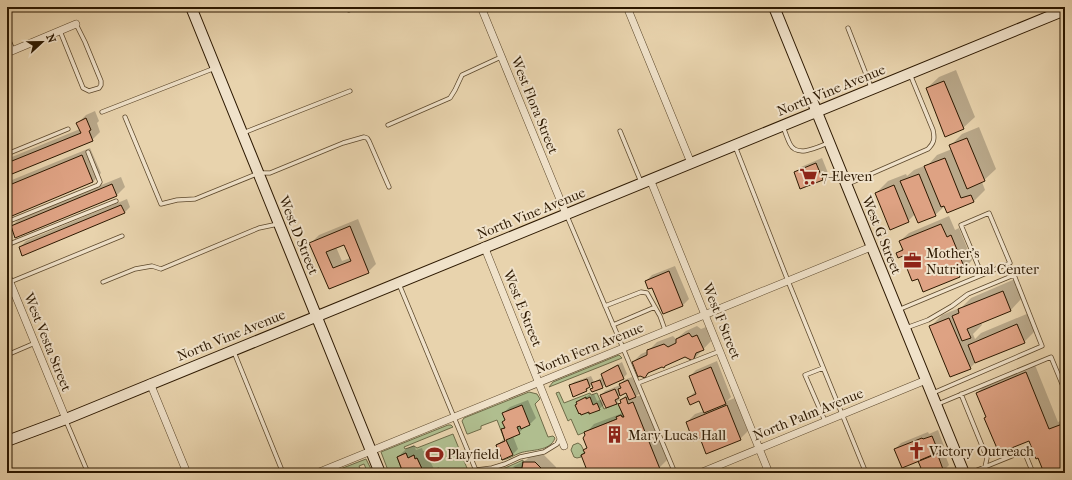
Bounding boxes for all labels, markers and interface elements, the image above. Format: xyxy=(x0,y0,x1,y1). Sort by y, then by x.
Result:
north arrow xyxy=(22,22,62,62)
text: N xyxy=(43,32,59,45)
street label: West Flora Street xyxy=(507,53,562,156)
street label: North Vine Avenue xyxy=(774,61,888,120)
supermarket icon: 7-Eleven xyxy=(798,166,818,186)
place label: 7-Eleven xyxy=(821,168,872,185)
street label: North Vine Avenue xyxy=(474,184,588,243)
street label: West D Street xyxy=(275,192,322,277)
street label: West G Street xyxy=(858,193,905,277)
place label: Mother's Nutritional Center xyxy=(926,245,1039,278)
office icon: Mother's Nutritional Center xyxy=(903,251,923,271)
street label: West E Street xyxy=(499,266,546,349)
street label: West F Street xyxy=(698,280,744,362)
street label: West Vesta Street xyxy=(20,290,75,394)
street label: North Vine Avenue xyxy=(174,306,288,365)
street label: North Fern Avenue xyxy=(532,319,646,378)
street label: North Palm Avenue xyxy=(750,384,866,444)
building icon: Mary Lucas Hall xyxy=(605,425,625,445)
place label: Mary Lucas Hall xyxy=(628,427,726,444)
church icon: Victory Outreach xyxy=(906,441,926,461)
place label: Victory Outreach xyxy=(928,443,1034,460)
sports icon: Playfield xyxy=(424,444,444,464)
place label: Playfield xyxy=(447,446,499,463)

